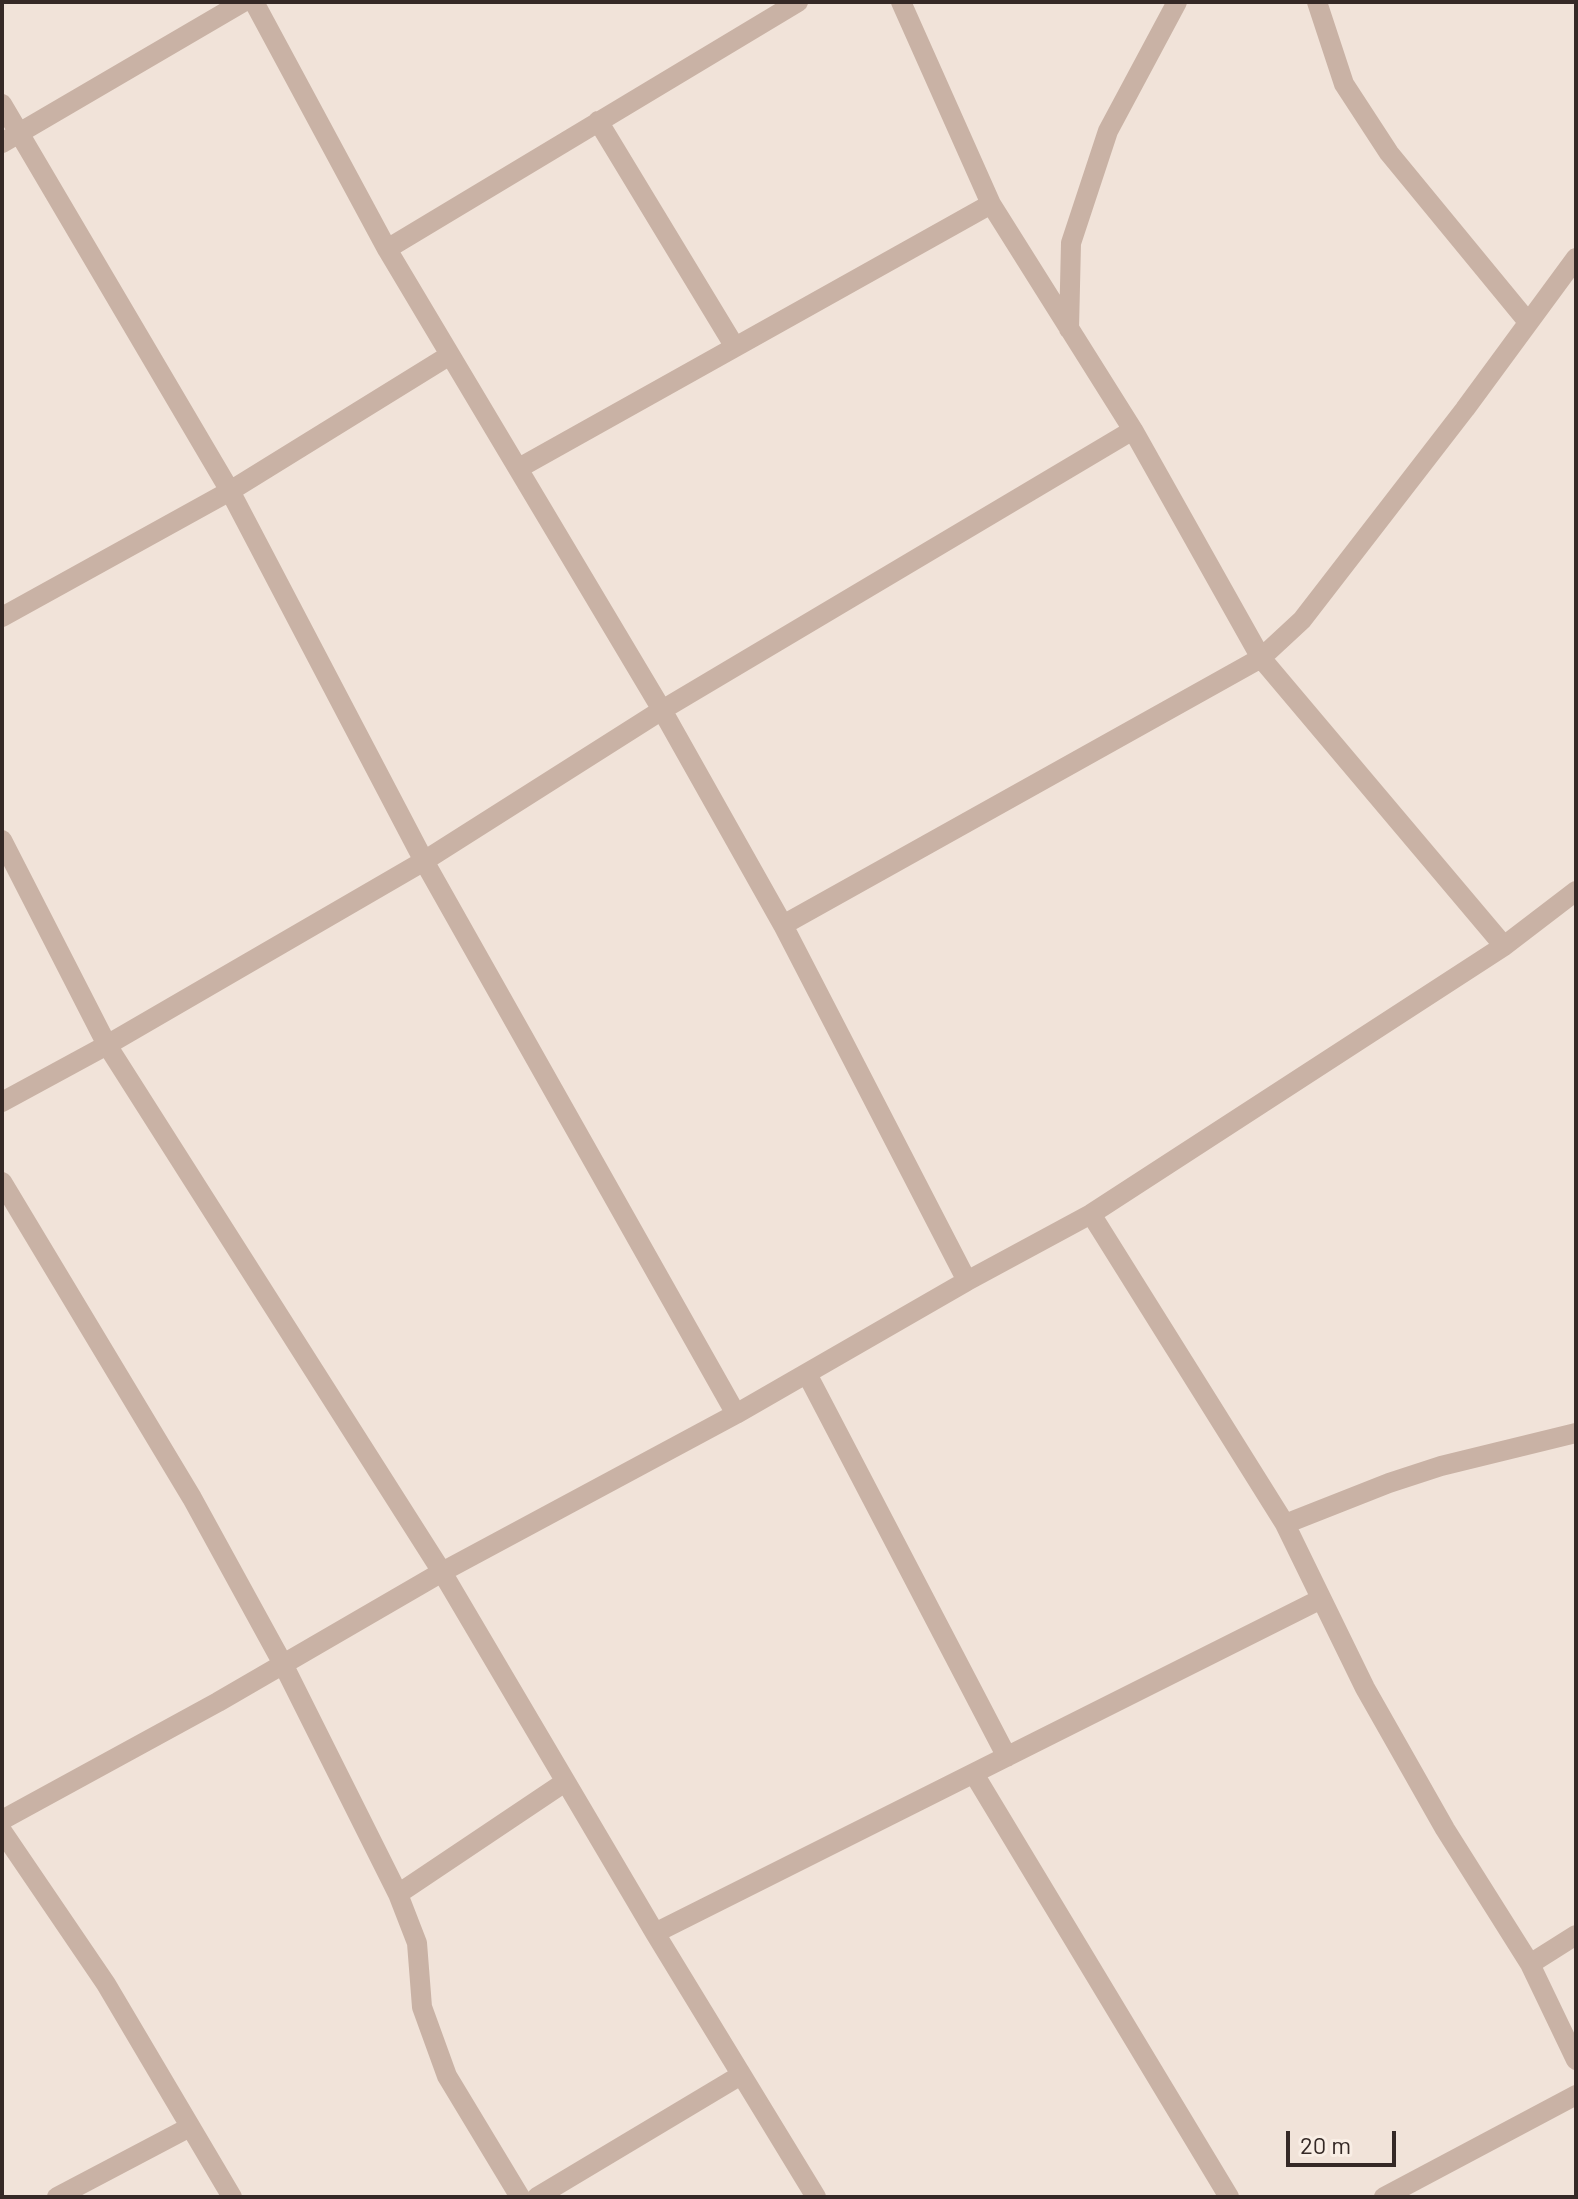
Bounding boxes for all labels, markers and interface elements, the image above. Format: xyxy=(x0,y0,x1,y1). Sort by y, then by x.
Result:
scale bar xyxy=(1290,2115,1400,2165)
text: 20 m xyxy=(1300,2130,1351,2159)

